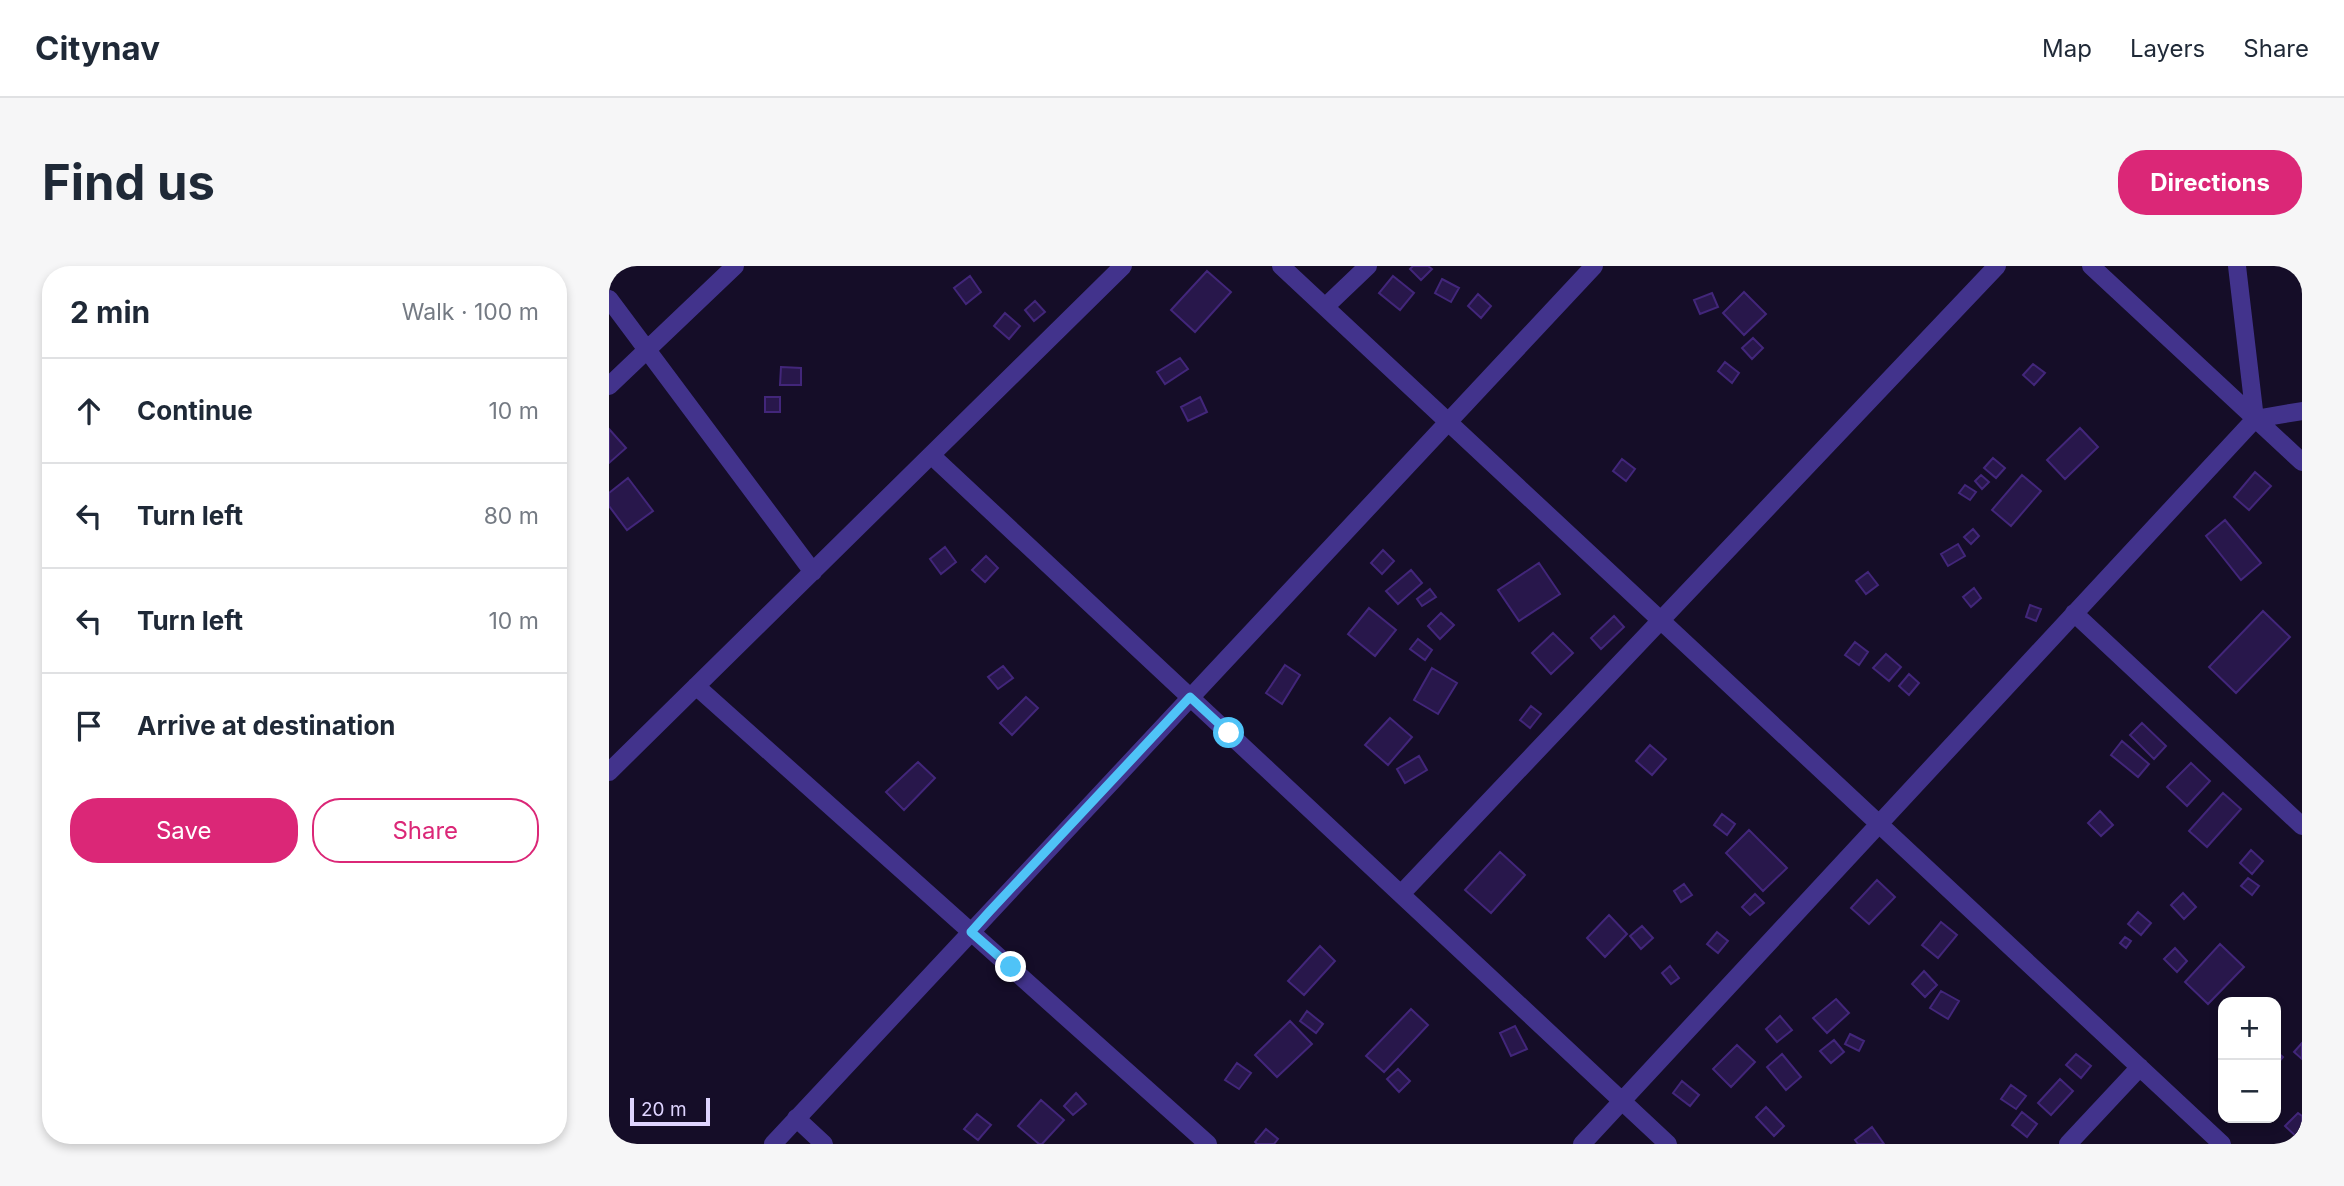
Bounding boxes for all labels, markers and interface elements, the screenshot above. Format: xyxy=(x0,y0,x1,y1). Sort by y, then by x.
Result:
text: Citynav xyxy=(35,28,160,68)
text: Map xyxy=(2042,34,2092,63)
text: Layers xyxy=(2130,34,2205,63)
text: Share xyxy=(2243,34,2309,63)
button: Directions xyxy=(2118,150,2302,215)
text: Find us xyxy=(42,153,215,212)
text: 2 min xyxy=(70,294,150,330)
text: Walk · 100 m xyxy=(402,298,539,326)
icon: ahead xyxy=(70,392,108,430)
text: Continue xyxy=(137,395,253,426)
text: 10 m xyxy=(489,397,539,425)
icon: left xyxy=(70,497,108,535)
text: Turn left xyxy=(137,500,243,531)
text: 80 m xyxy=(484,502,539,530)
icon: left xyxy=(70,602,108,640)
text: Turn left xyxy=(137,605,243,636)
text: 10 m xyxy=(489,607,539,635)
icon: arrive xyxy=(70,707,108,745)
text: Arrive at destination xyxy=(137,710,396,741)
route start xyxy=(1213,717,1244,748)
button: Save xyxy=(70,798,298,863)
button: Share xyxy=(312,798,539,863)
route end xyxy=(995,951,1026,982)
map controls xyxy=(2218,997,2281,1123)
button: + xyxy=(2218,997,2281,1060)
button: − xyxy=(2218,1060,2281,1123)
scale bar xyxy=(630,1095,711,1127)
text: 20 m xyxy=(641,1098,687,1121)

